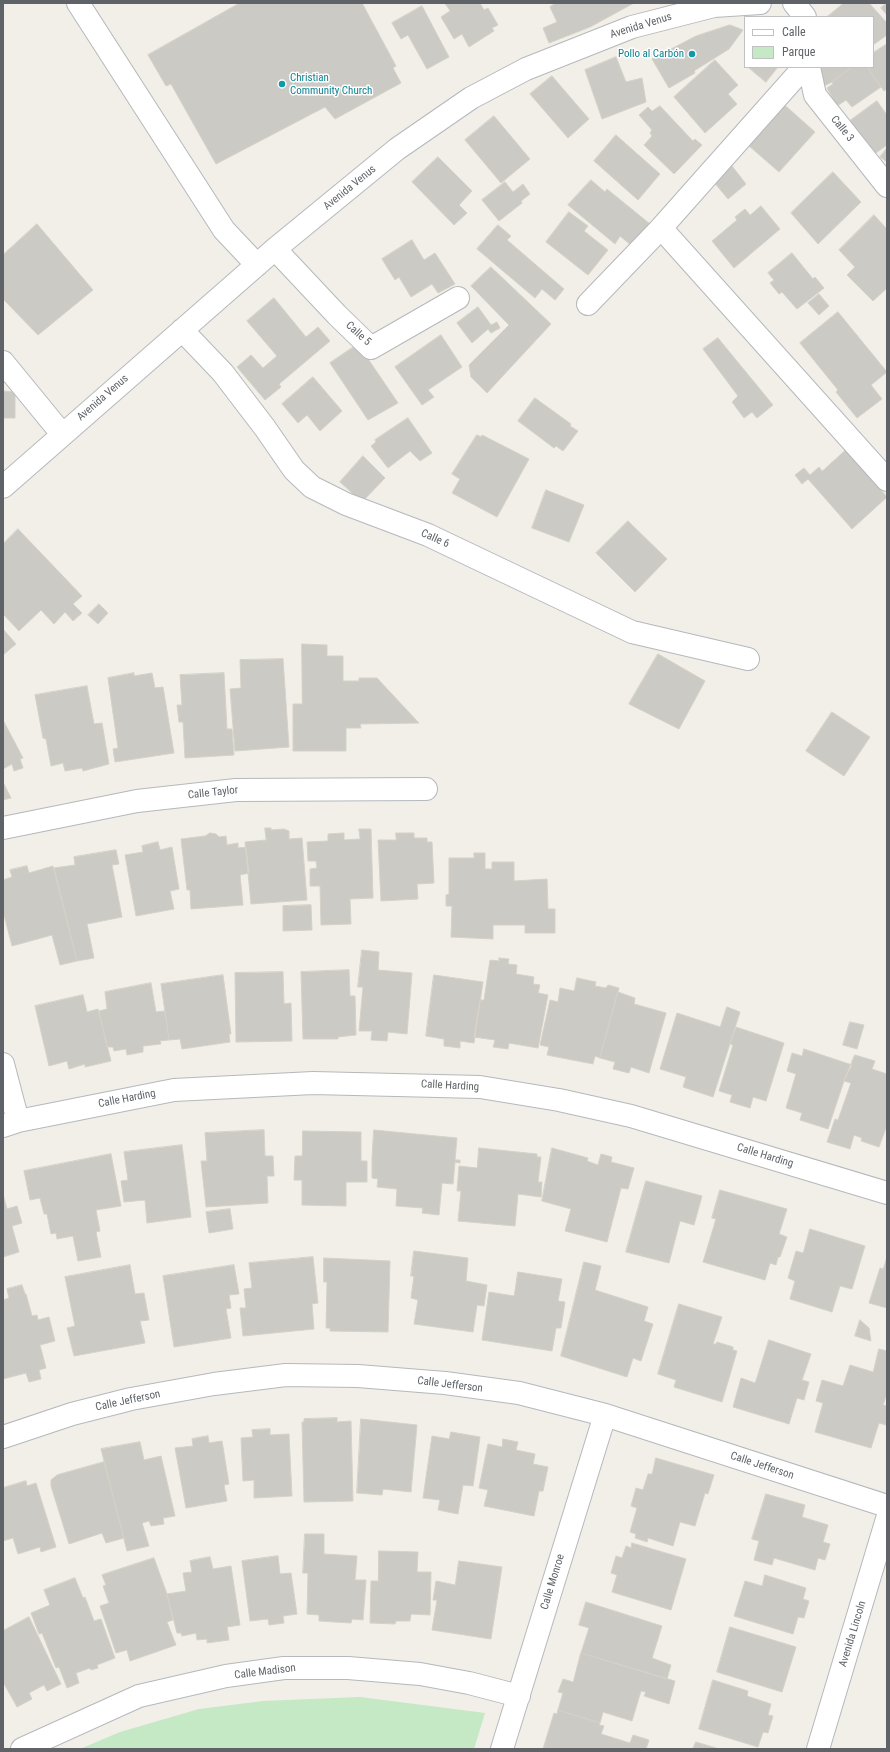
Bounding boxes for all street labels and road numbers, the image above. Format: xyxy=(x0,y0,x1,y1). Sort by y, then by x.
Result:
street label: Avenida Venus xyxy=(609,10,673,42)
street label: Calle 3 xyxy=(828,113,856,145)
street label: Avenida Venus xyxy=(321,163,379,213)
street label: Calle 5 xyxy=(343,319,373,349)
street label: Avenida Venus xyxy=(75,372,131,424)
street label: Calle 6 xyxy=(419,527,451,551)
street label: Calle Taylor xyxy=(187,784,239,802)
street label: Calle Harding xyxy=(421,1078,479,1094)
street label: Calle Harding xyxy=(97,1087,157,1111)
street label: Calle Harding xyxy=(735,1141,795,1171)
street label: Calle Jefferson xyxy=(416,1374,484,1396)
street label: Calle Jefferson xyxy=(94,1388,162,1414)
street label: Calle Jefferson xyxy=(729,1450,795,1482)
street label: Calle Monroe xyxy=(538,1553,568,1611)
street label: Avenida Lincoln xyxy=(837,1599,869,1669)
street label: Calle Madison xyxy=(234,1662,296,1682)

